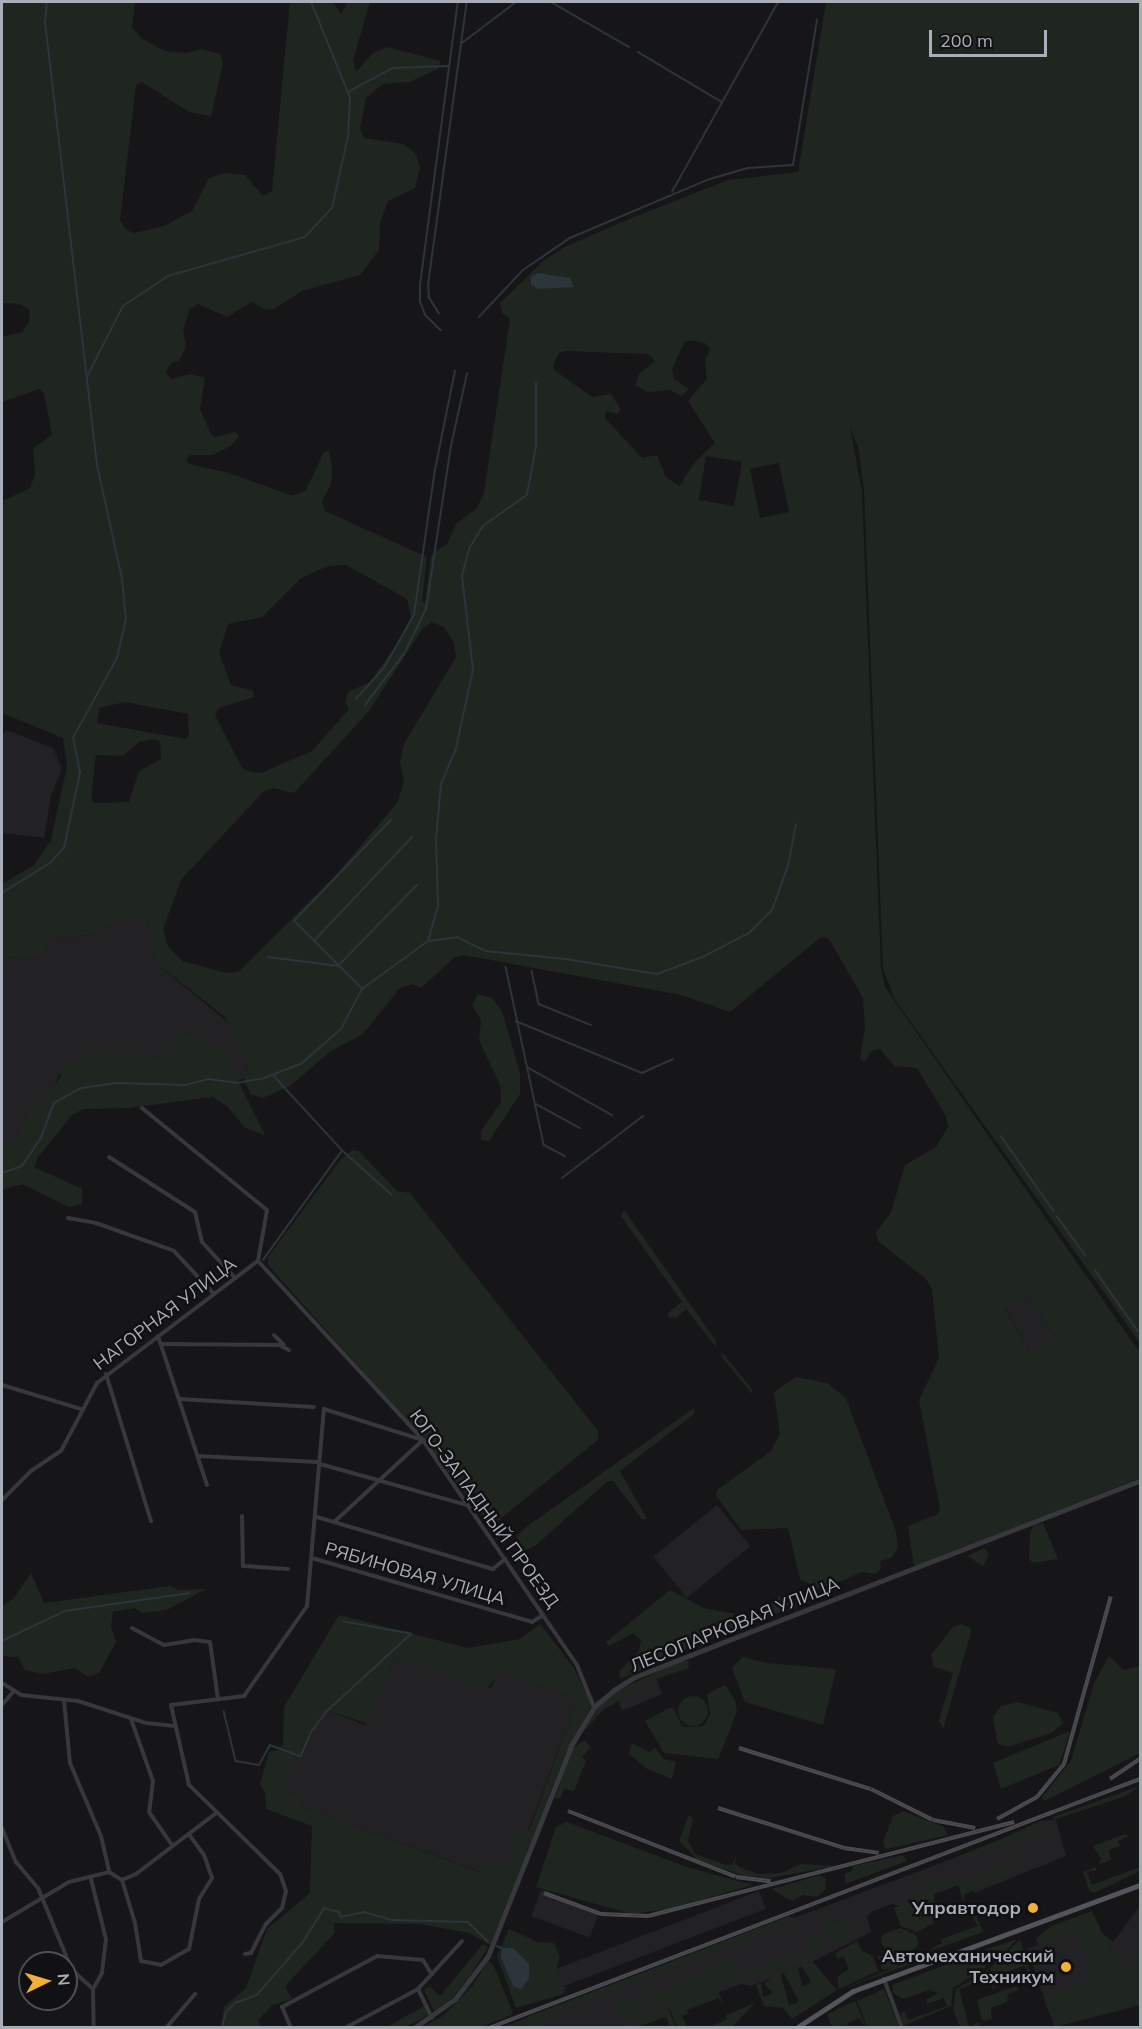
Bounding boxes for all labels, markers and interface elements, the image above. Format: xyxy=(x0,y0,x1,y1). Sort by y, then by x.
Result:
scale bar xyxy=(932,18,1050,56)
text: 200 m xyxy=(940,29,993,52)
street label: НАГОРНАЯ УЛИЦА xyxy=(89,1253,241,1375)
street label: ЮГО-ЗАПАДНЫЙ ПРОЕЗД xyxy=(405,1406,563,1612)
street label: РЯБИНОВАЯ УЛИЦА xyxy=(322,1538,508,1610)
street label: ЛЕСОПАРКОВАЯ УЛИЦА xyxy=(627,1573,843,1677)
place label: Управтодор xyxy=(912,1897,1021,1919)
marker: Управтодор xyxy=(1026,1901,1040,1915)
place label: Автомеханический Техникум xyxy=(882,1946,1054,1988)
north arrow xyxy=(18,1951,78,2011)
marker: Автомеханический Техникум xyxy=(1059,1960,1073,1974)
text: N xyxy=(53,1973,74,1987)

